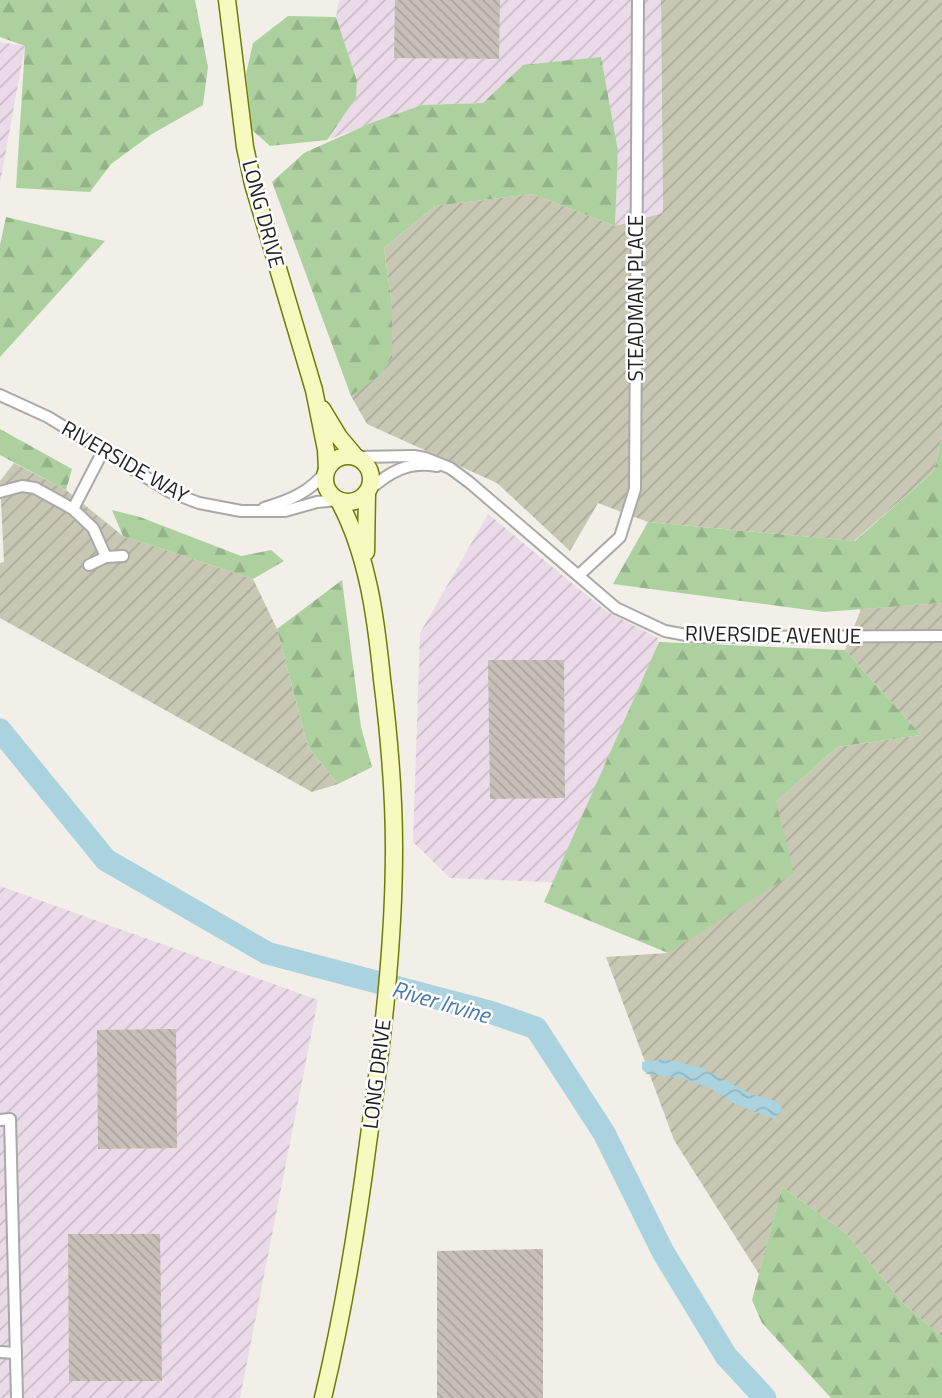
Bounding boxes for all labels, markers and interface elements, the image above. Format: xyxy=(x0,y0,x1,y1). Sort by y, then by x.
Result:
street label: LONG DRIVE xyxy=(234,156,294,271)
street label: STEADMAN PLACE xyxy=(619,215,651,381)
street label: RIVERSIDE WAY xyxy=(56,412,196,511)
street label: RIVERSIDE AVENUE xyxy=(685,616,861,652)
water label: River Irvine xyxy=(388,971,496,1033)
street label: LONG DRIVE xyxy=(353,1017,399,1131)

